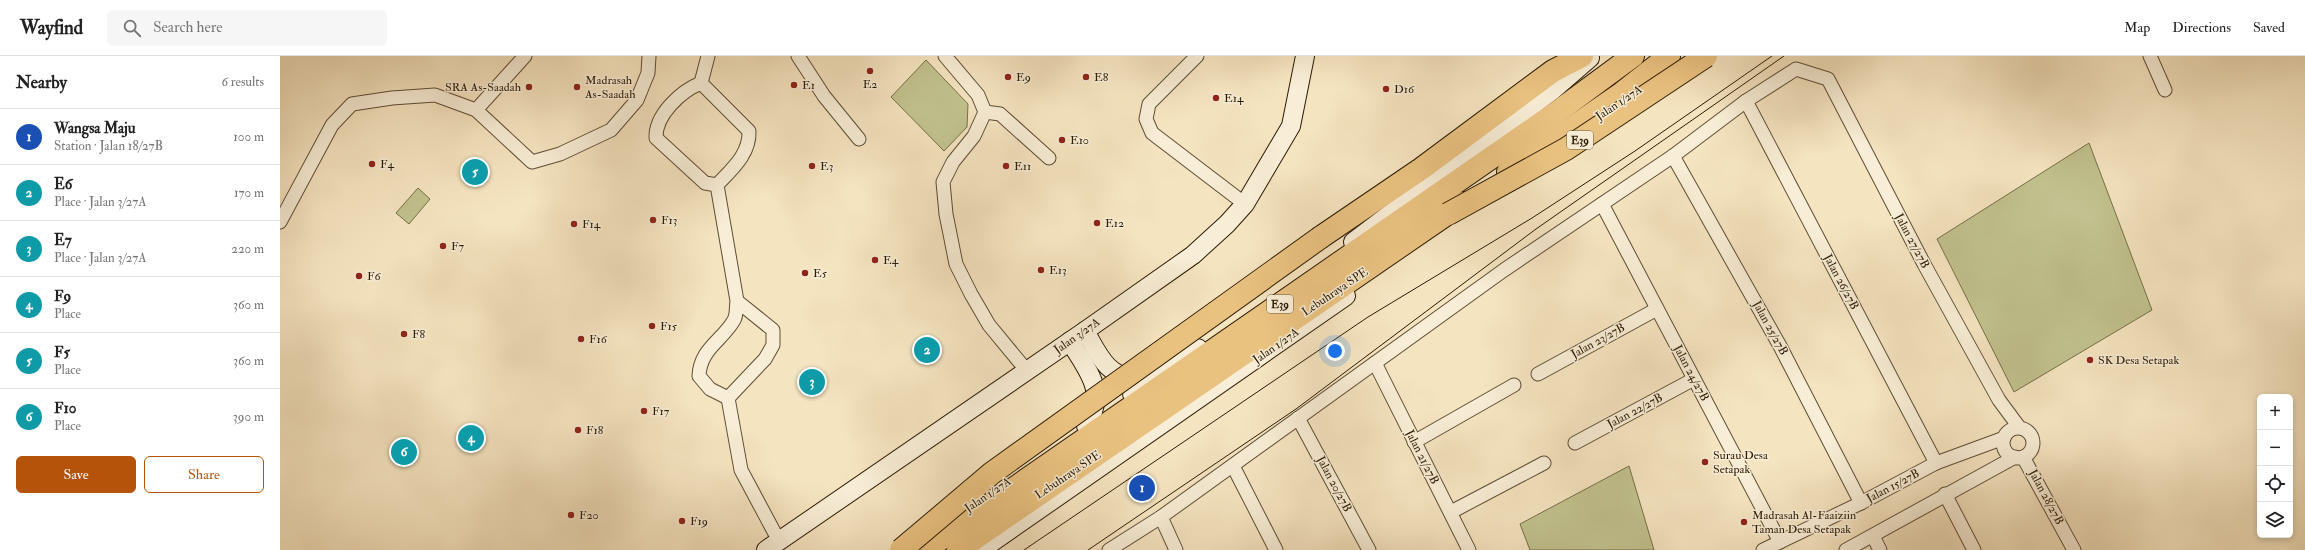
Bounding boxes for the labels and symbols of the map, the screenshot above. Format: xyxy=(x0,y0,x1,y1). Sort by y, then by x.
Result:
marker: E2 xyxy=(865,66,875,76)
place label: E9 xyxy=(1016,70,1031,85)
place label: E8 xyxy=(1094,70,1109,85)
marker: E9 xyxy=(1003,72,1013,82)
marker: E8 xyxy=(1081,72,1091,82)
place label: Madrasah As-Saadah xyxy=(584,73,636,102)
place label: E2 xyxy=(863,77,877,92)
place label: E1 xyxy=(802,78,815,93)
place label: SRA As-Saadah xyxy=(445,80,522,95)
marker: E1 xyxy=(789,80,799,90)
marker: SRA As-Saadah xyxy=(524,82,534,92)
marker: Madrasah As-Saadah xyxy=(572,82,582,92)
place label: D16 xyxy=(1394,82,1415,97)
street label: Jalan 1/27A xyxy=(1592,82,1645,125)
marker: D16 xyxy=(1381,84,1391,94)
place label: E14 xyxy=(1224,91,1244,106)
marker: E14 xyxy=(1211,93,1221,103)
road number: E39 xyxy=(1567,131,1593,149)
place label: E10 xyxy=(1070,133,1089,148)
marker: E10 xyxy=(1057,135,1067,145)
place label: F4 xyxy=(380,157,395,172)
pin: 5 xyxy=(462,157,488,187)
marker: F4 xyxy=(367,159,377,169)
place label: E3 xyxy=(820,159,833,174)
place label: E11 xyxy=(1014,159,1031,174)
marker: E3 xyxy=(807,161,817,171)
marker: E11 xyxy=(1001,161,1011,171)
street label: Jalan 27/27B xyxy=(1891,210,1933,271)
place label: F13 xyxy=(661,213,677,228)
marker: F13 xyxy=(648,215,658,225)
place label: E12 xyxy=(1105,216,1124,231)
place label: F14 xyxy=(582,217,601,232)
marker: E12 xyxy=(1092,218,1102,228)
marker: F14 xyxy=(569,219,579,229)
place label: F7 xyxy=(451,239,465,254)
marker: F7 xyxy=(438,241,448,251)
street label: Jalan 26/27B xyxy=(1820,251,1862,313)
place label: E4 xyxy=(883,253,899,268)
marker: E4 xyxy=(870,255,880,265)
place label: E13 xyxy=(1049,263,1067,278)
street label: Lebuhraya SPE xyxy=(1299,264,1371,320)
marker: E13 xyxy=(1036,265,1046,275)
place label: E5 xyxy=(813,266,828,281)
marker: E5 xyxy=(800,268,810,278)
place label: F6 xyxy=(367,269,382,284)
marker: F6 xyxy=(354,271,364,281)
road number: E39 xyxy=(1267,295,1293,313)
street label: Jalan 25/27B xyxy=(1748,297,1791,358)
street label: Jalan 3/27A xyxy=(1050,314,1103,358)
place label: F15 xyxy=(660,319,678,334)
street label: Jalan 23/27B xyxy=(1567,320,1628,362)
marker: F15 xyxy=(647,321,657,331)
street label: Jalan 1/27A xyxy=(1249,324,1302,368)
place label: F8 xyxy=(412,327,426,342)
marker: F8 xyxy=(399,329,409,339)
place label: F16 xyxy=(589,332,608,347)
marker: F16 xyxy=(576,334,586,344)
pin: 2 xyxy=(914,335,940,365)
your location xyxy=(1325,341,1345,361)
street label: Jalan 24/27B xyxy=(1669,341,1712,404)
place label: SK Desa Setapak xyxy=(2098,353,2179,368)
marker: SK Desa Setapak xyxy=(2085,355,2095,365)
pin: 3 xyxy=(799,367,825,397)
street label: Jalan 22/27B xyxy=(1604,390,1666,432)
place label: F17 xyxy=(652,404,670,419)
marker: F17 xyxy=(639,406,649,416)
pin: 4 xyxy=(458,423,484,453)
place label: F18 xyxy=(586,423,604,438)
marker: F18 xyxy=(573,425,583,435)
street label: Jalan 21/27B xyxy=(1401,426,1442,487)
pin: 6 xyxy=(391,437,417,467)
street label: Lebuhraya SPE xyxy=(1032,447,1104,503)
place label: Surau Desa Setapak xyxy=(1713,448,1769,477)
street label: Jalan 20/27B xyxy=(1313,453,1355,515)
marker: Surau Desa Setapak xyxy=(1700,457,1710,467)
street label: Jalan 15/27B xyxy=(1863,466,1922,507)
street label: Jalan 28/27B xyxy=(2025,466,2067,527)
pin: 1 xyxy=(1129,473,1155,503)
street label: Jalan 1/27A xyxy=(961,474,1014,517)
place label: F20 xyxy=(579,508,599,523)
place label: Madrasah Al-Faaiziin Taman Desa Setapak xyxy=(1752,508,1856,537)
marker: F20 xyxy=(566,510,576,520)
place label: F19 xyxy=(690,514,708,529)
marker: F19 xyxy=(677,516,687,526)
marker: Madrasah Al-Faaiziin Taman Desa Setapak xyxy=(1739,517,1749,527)

